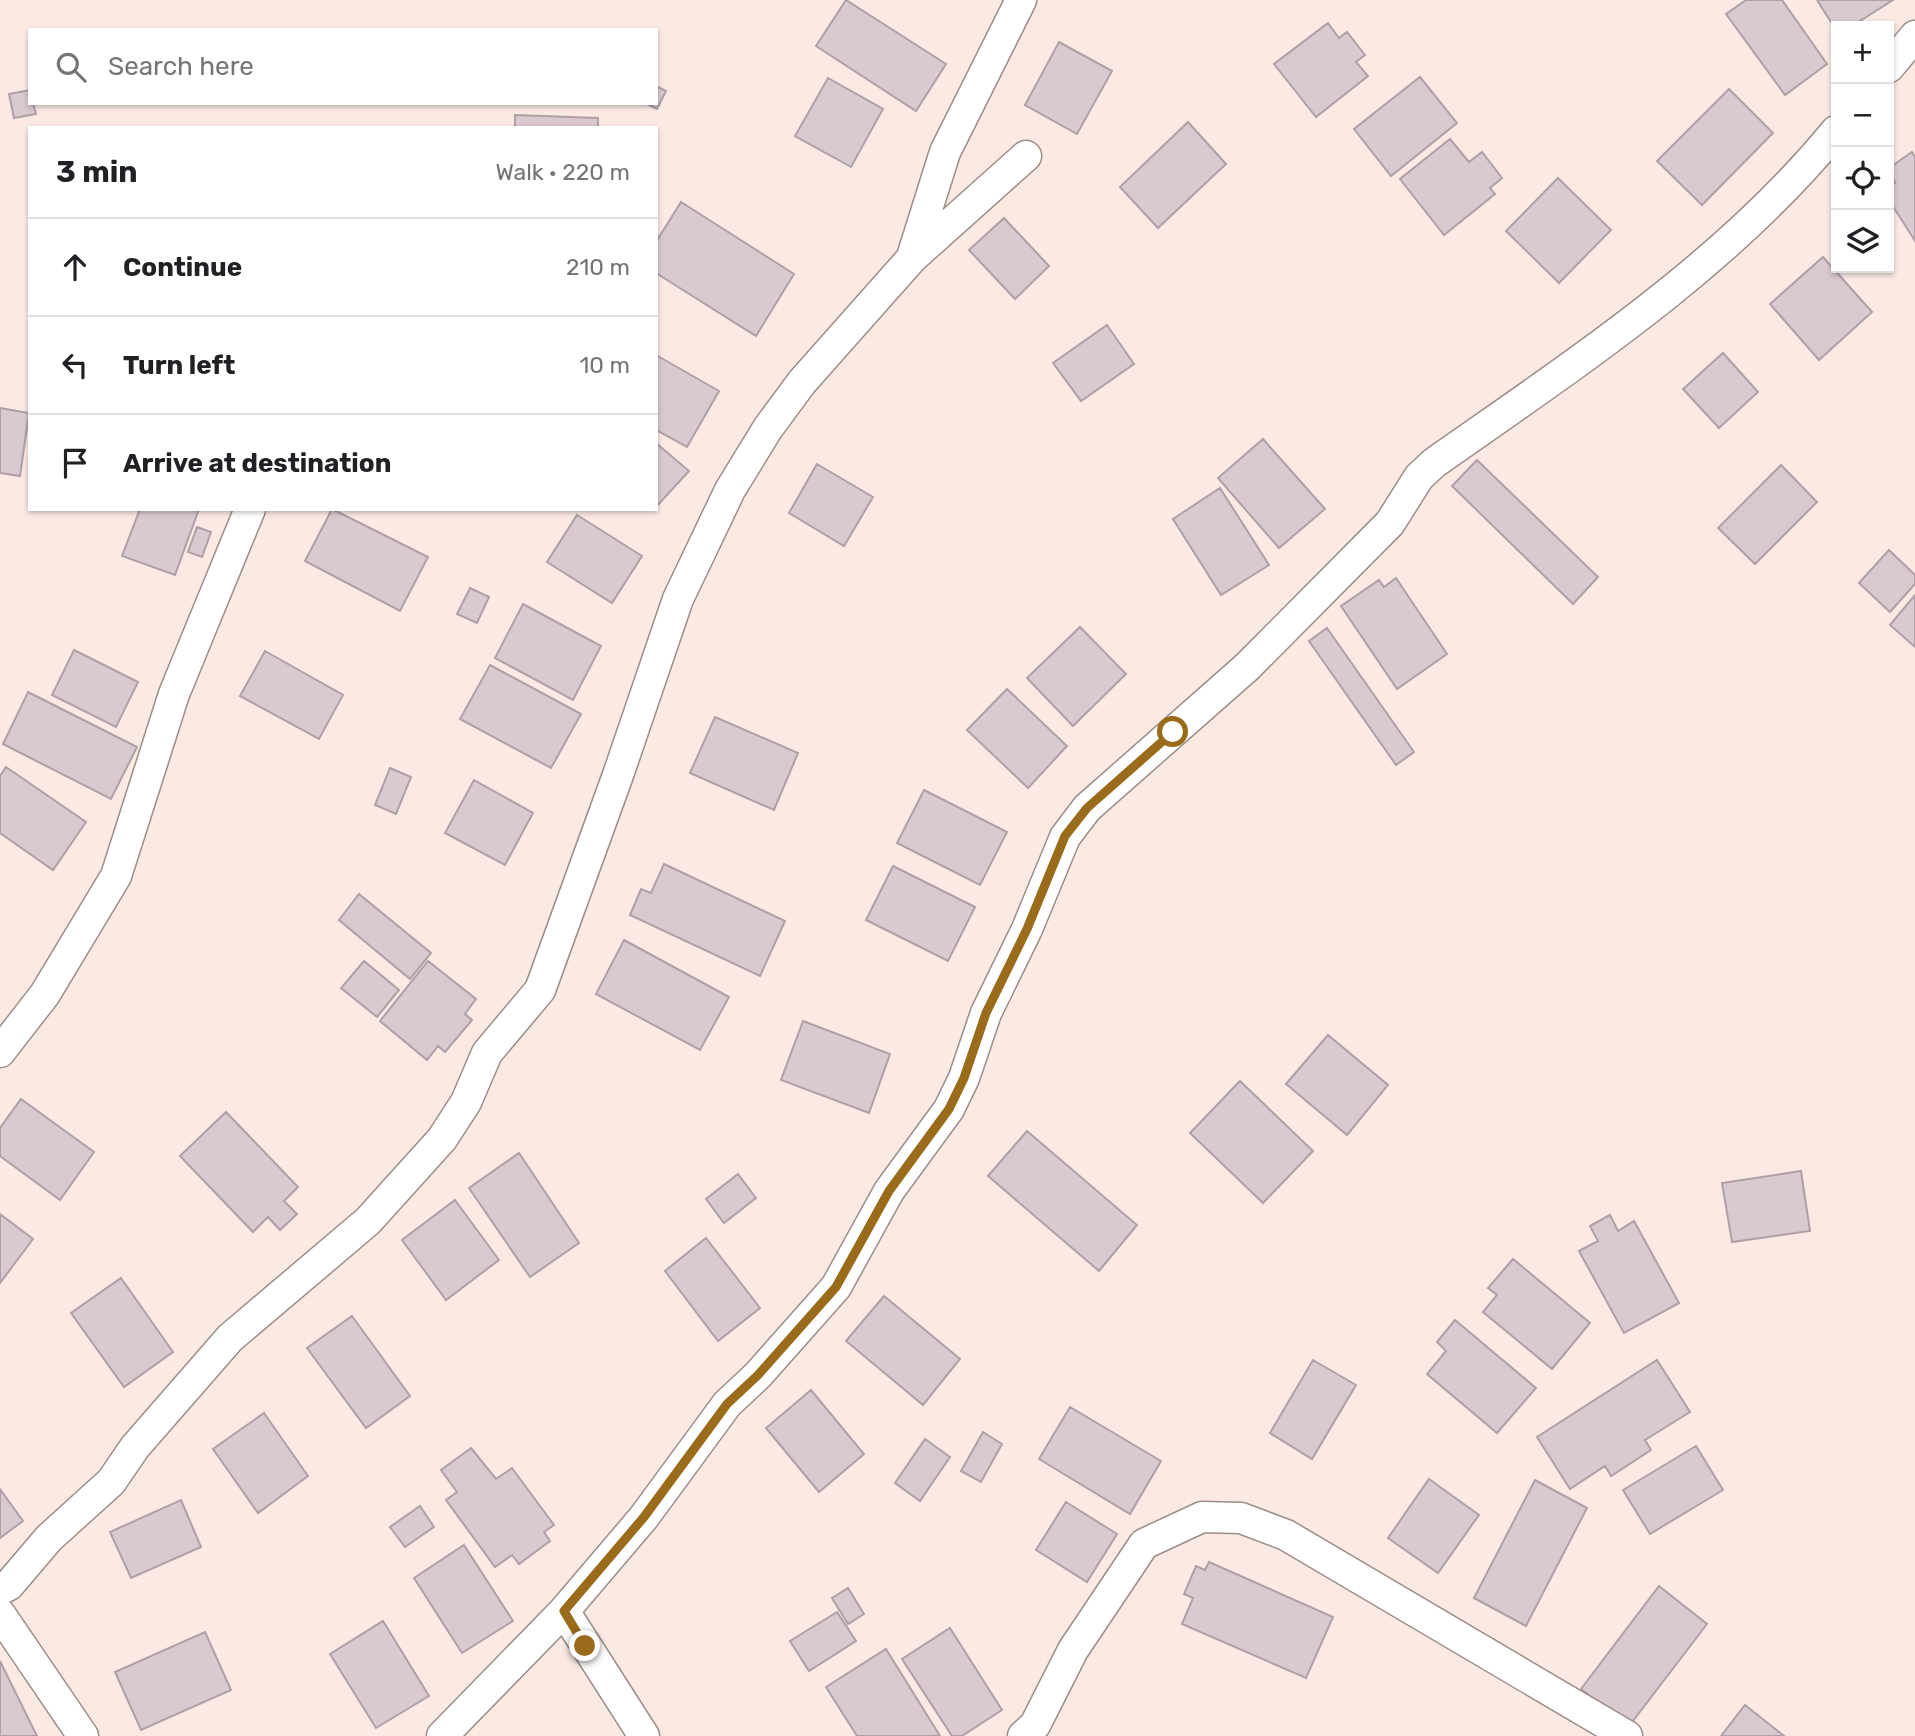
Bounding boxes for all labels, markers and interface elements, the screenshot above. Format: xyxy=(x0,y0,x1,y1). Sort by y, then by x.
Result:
map controls xyxy=(1831,21,1894,273)
button: + xyxy=(1831,21,1894,84)
search box xyxy=(28,28,658,105)
icon: search xyxy=(52,48,90,86)
text: Search here xyxy=(108,51,254,82)
button: − xyxy=(1831,84,1894,147)
button: locate xyxy=(1831,147,1894,210)
text: 3 min xyxy=(56,154,138,190)
text: Walk · 220 m xyxy=(496,158,630,186)
button: layers xyxy=(1831,210,1894,273)
icon: ahead xyxy=(56,248,94,286)
text: Continue xyxy=(123,252,242,283)
text: 210 m xyxy=(566,253,630,281)
icon: left xyxy=(56,346,94,384)
text: Turn left xyxy=(123,350,235,381)
text: 10 m xyxy=(579,351,630,379)
icon: arrive xyxy=(56,444,94,482)
text: Arrive at destination xyxy=(123,448,391,479)
route start xyxy=(1157,716,1188,747)
route end xyxy=(569,1630,600,1661)

